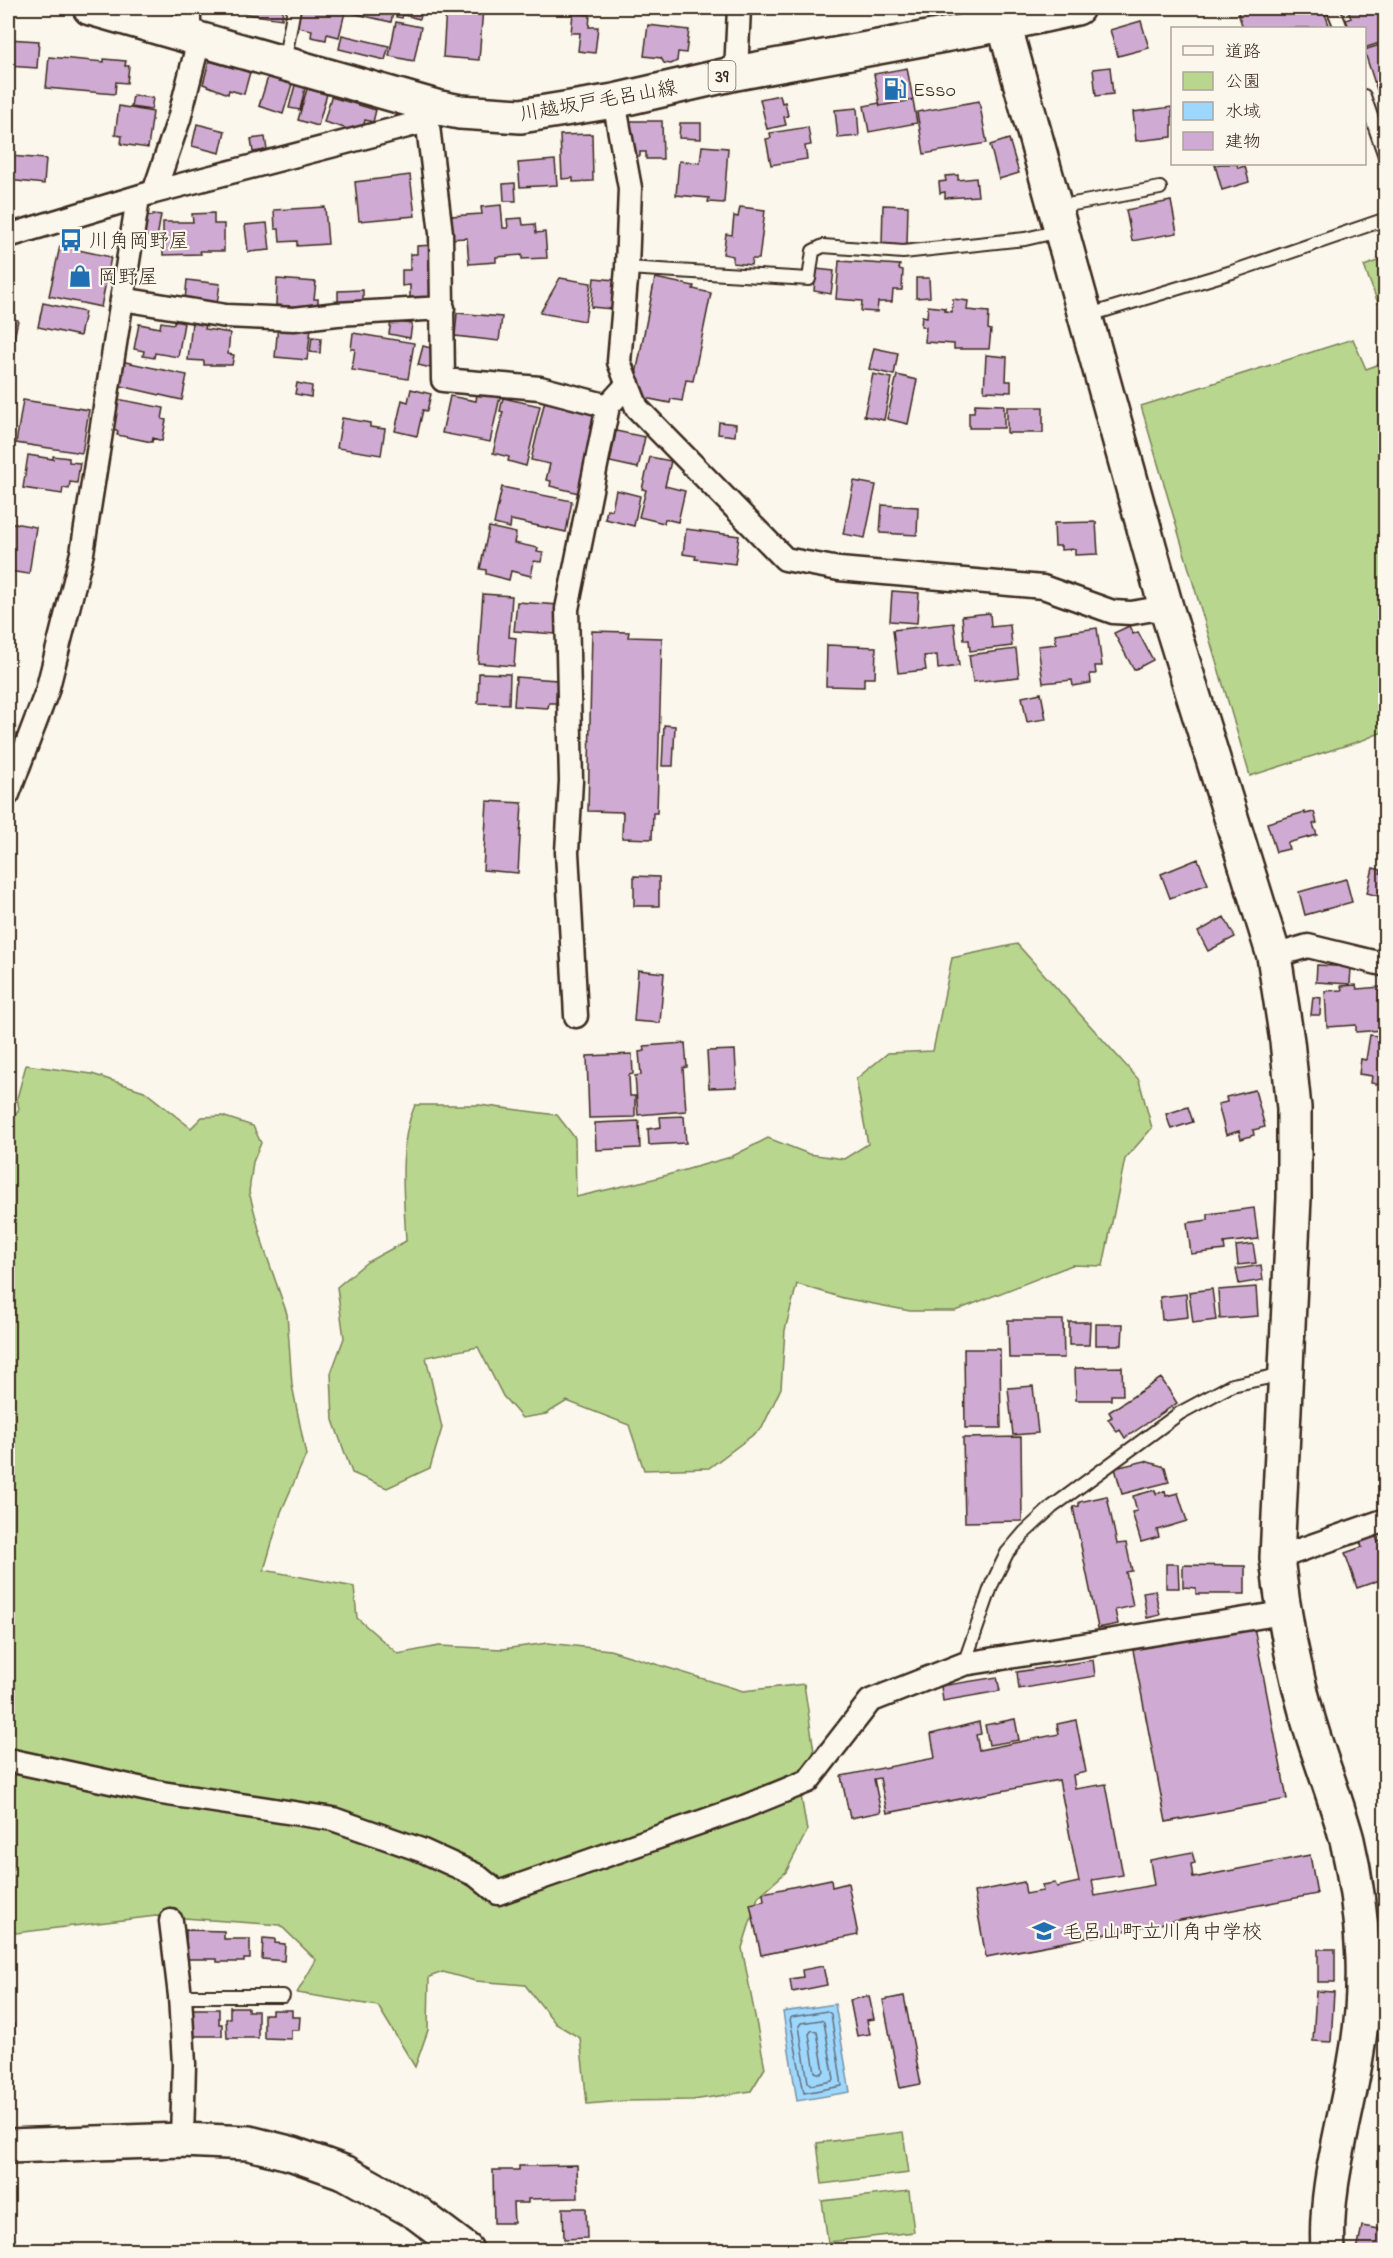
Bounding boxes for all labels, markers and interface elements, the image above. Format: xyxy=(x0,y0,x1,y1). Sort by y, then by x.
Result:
legend xyxy=(1171,27,1366,165)
text: 道路 xyxy=(1225,40,1261,66)
road number: 39 xyxy=(708,61,736,91)
text: 公園 xyxy=(1225,70,1261,96)
street label: 川越坂戸毛呂山線 xyxy=(517,74,680,131)
fuel station icon: Esso xyxy=(882,76,908,102)
place label: Esso xyxy=(913,77,956,106)
text: 水域 xyxy=(1225,100,1261,126)
text: 建物 xyxy=(1225,130,1261,156)
bus stop icon: 川角岡野屋 xyxy=(58,227,84,253)
place label: 川角岡野屋 xyxy=(89,228,189,257)
shop icon: 岡野屋 xyxy=(67,263,93,289)
place label: 岡野屋 xyxy=(98,264,158,293)
school or university icon: 毛呂山町立川角中学校 xyxy=(1031,1918,1057,1944)
place label: 毛呂山町立川角中学校 xyxy=(1062,1919,1262,1948)

